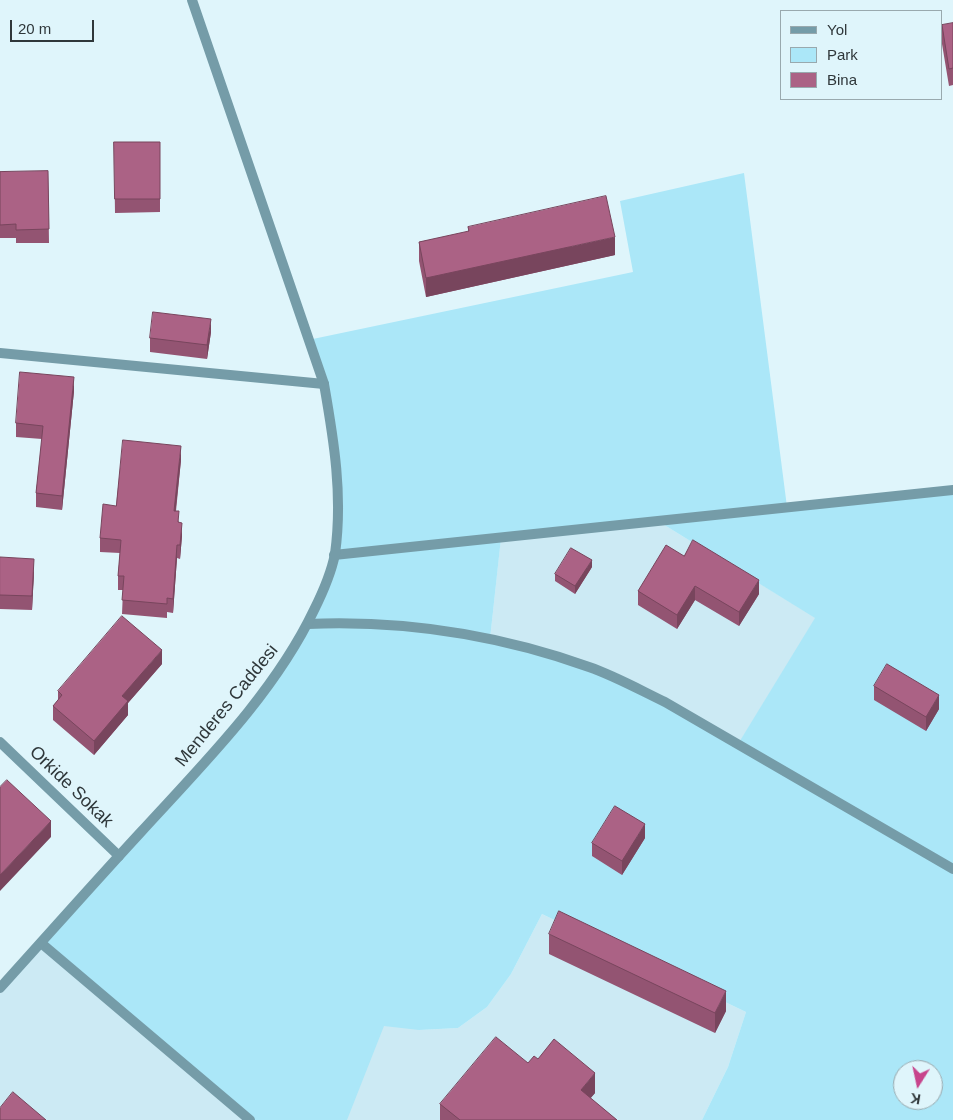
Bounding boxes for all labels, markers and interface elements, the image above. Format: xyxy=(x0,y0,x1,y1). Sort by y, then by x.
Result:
scale bar xyxy=(12,10,96,42)
legend xyxy=(780,10,943,100)
text: 20 m xyxy=(18,20,51,37)
text: Yol xyxy=(827,21,847,38)
text: Park xyxy=(827,46,858,63)
text: Bina xyxy=(827,71,857,88)
street label: Menderes Caddesi xyxy=(171,640,283,772)
street label: Orkide Sokak xyxy=(25,742,117,832)
north arrow xyxy=(893,1060,943,1110)
text: K xyxy=(909,1090,922,1108)

